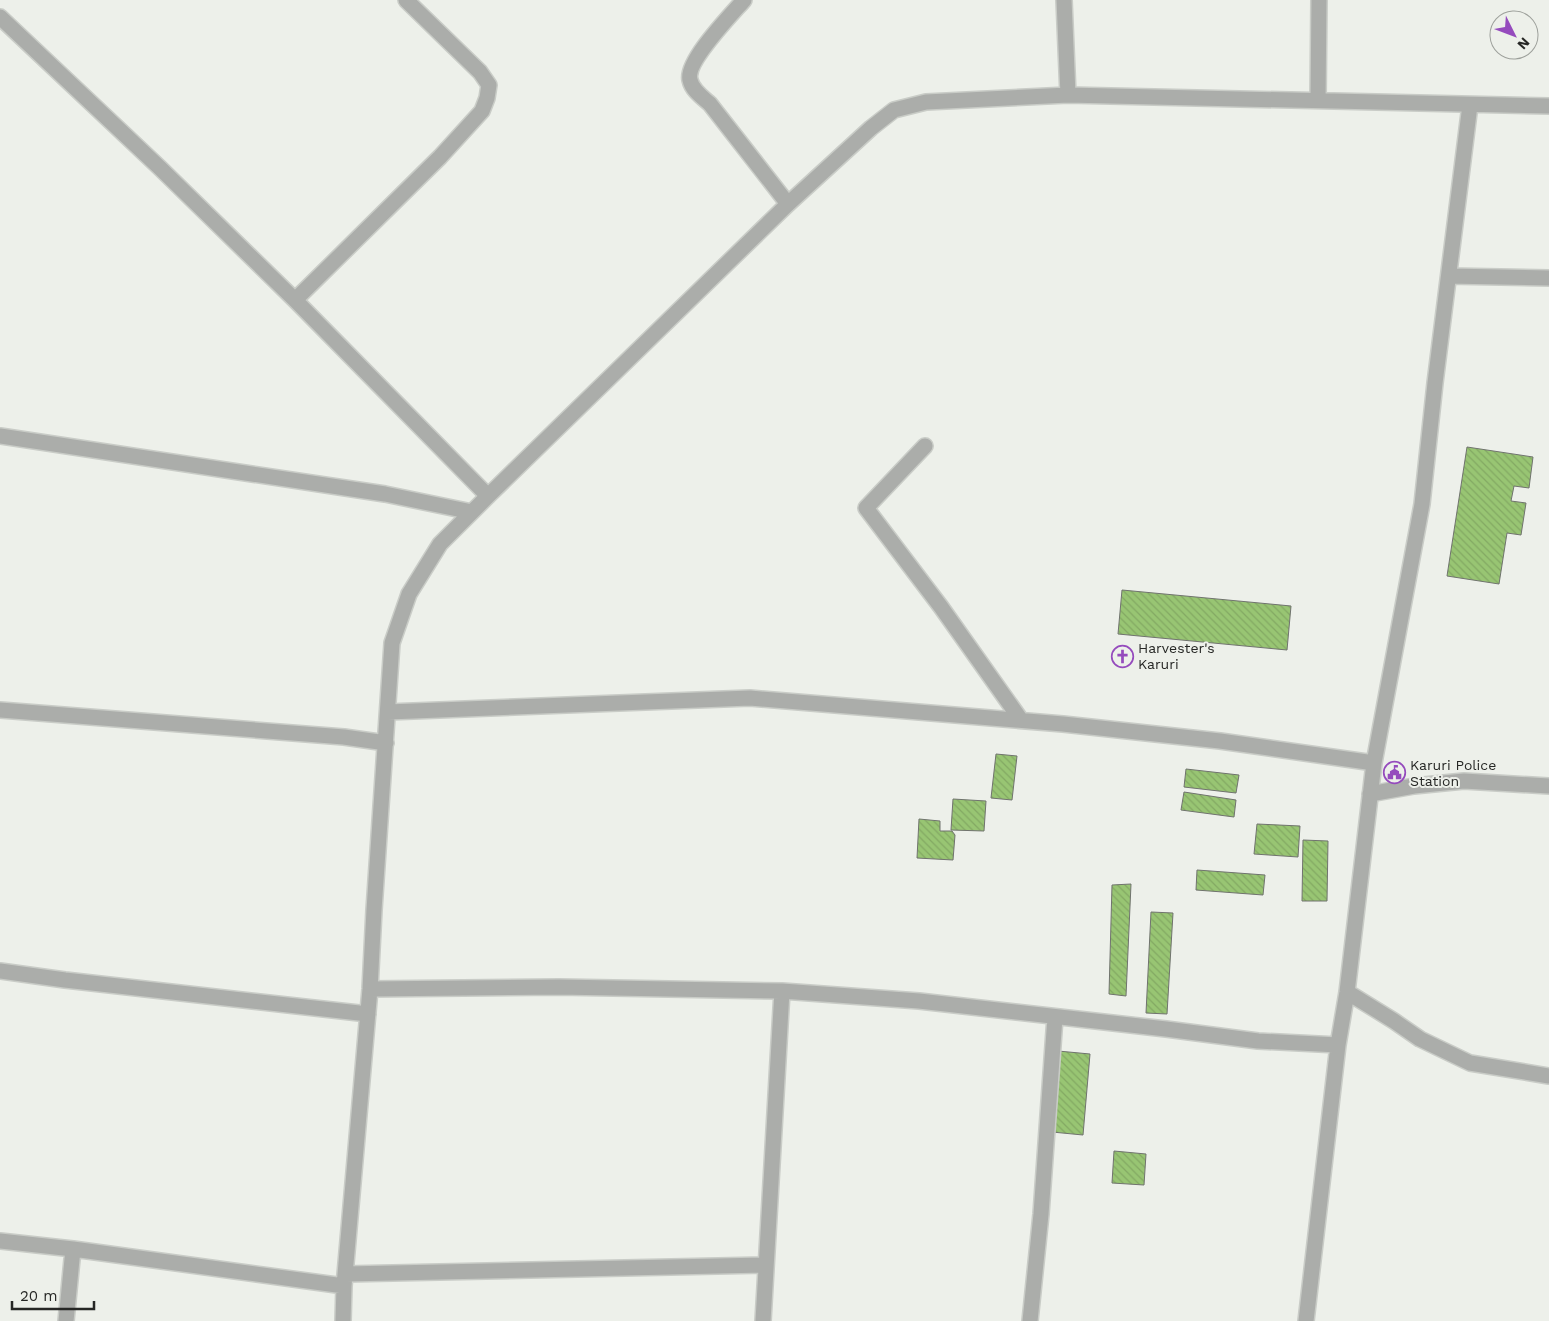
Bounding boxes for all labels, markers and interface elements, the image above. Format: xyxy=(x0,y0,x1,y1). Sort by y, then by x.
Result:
north arrow xyxy=(1489,10,1539,60)
text: N xyxy=(1514,34,1533,53)
place label: Harvester's Karuri xyxy=(1138,640,1215,672)
church icon: Harvester's Karuri xyxy=(1110,644,1134,668)
place label: Karuri Police Station xyxy=(1410,757,1496,789)
public building icon: Karuri Police Station xyxy=(1382,761,1406,785)
scale bar xyxy=(12,1278,95,1310)
text: 20 m xyxy=(20,1287,58,1305)

